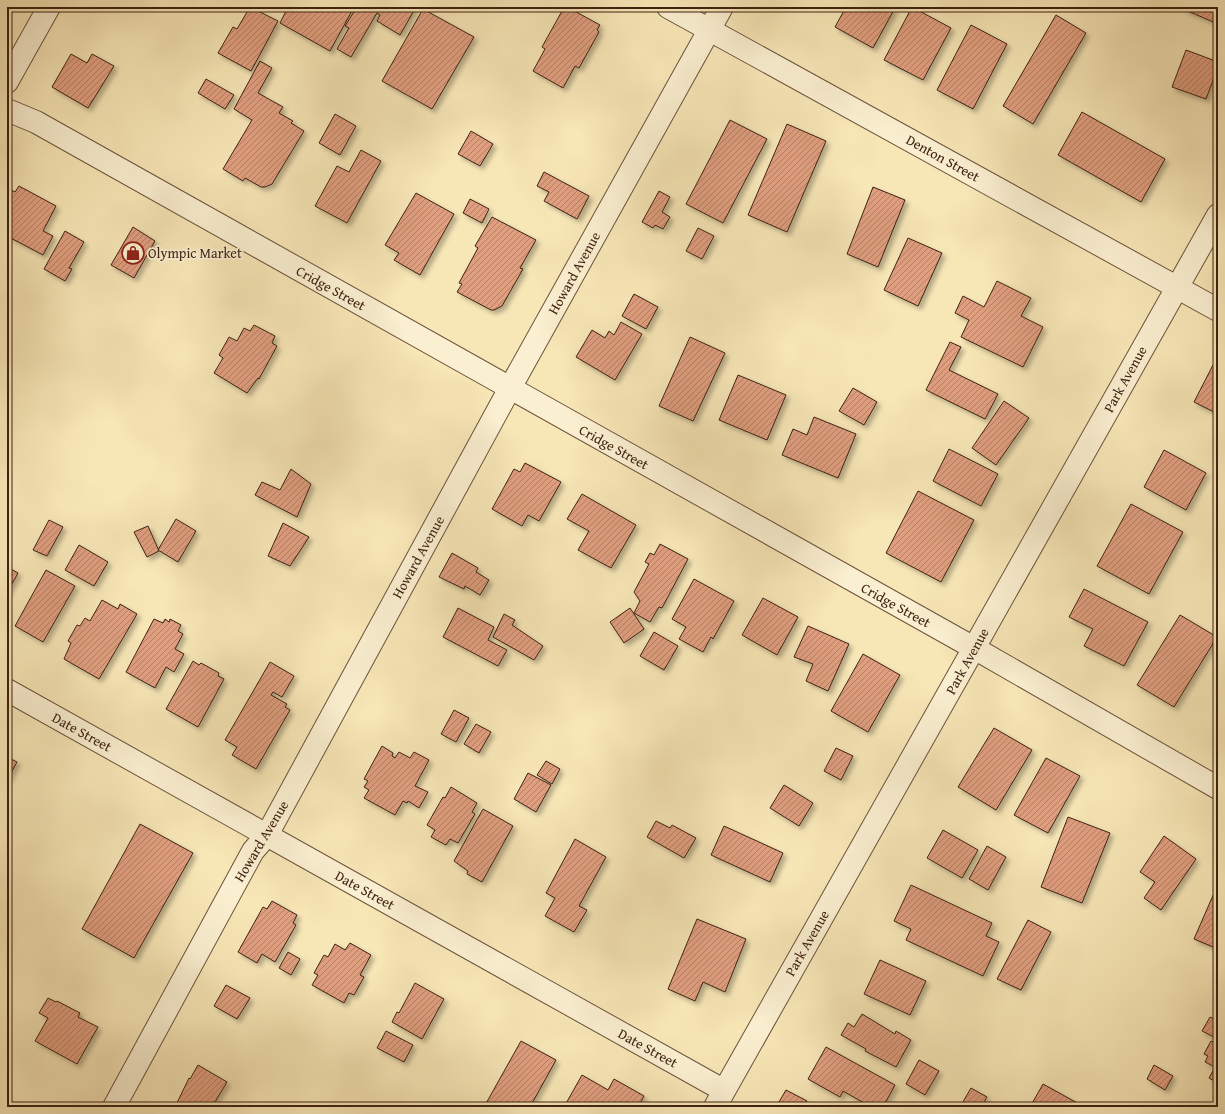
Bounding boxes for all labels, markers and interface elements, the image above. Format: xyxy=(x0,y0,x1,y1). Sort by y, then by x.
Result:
street label: Denton Street xyxy=(903,130,983,186)
street label: Howard Avenue xyxy=(543,228,605,318)
shop icon: Olympic Market xyxy=(120,240,146,266)
place label: Olympic Market xyxy=(148,243,242,263)
street label: Cridge Street xyxy=(293,261,369,315)
street label: Park Avenue xyxy=(1099,342,1152,416)
street label: Cridge Street xyxy=(576,420,652,474)
street label: Howard Avenue xyxy=(387,512,449,602)
street label: Cridge Street xyxy=(858,578,934,632)
street label: Park Avenue xyxy=(941,624,994,698)
street label: Date Street xyxy=(49,707,115,757)
street label: Howard Avenue xyxy=(229,796,293,885)
street label: Date Street xyxy=(332,865,398,915)
street label: Park Avenue xyxy=(780,906,834,980)
street label: Date Street xyxy=(615,1023,681,1073)

